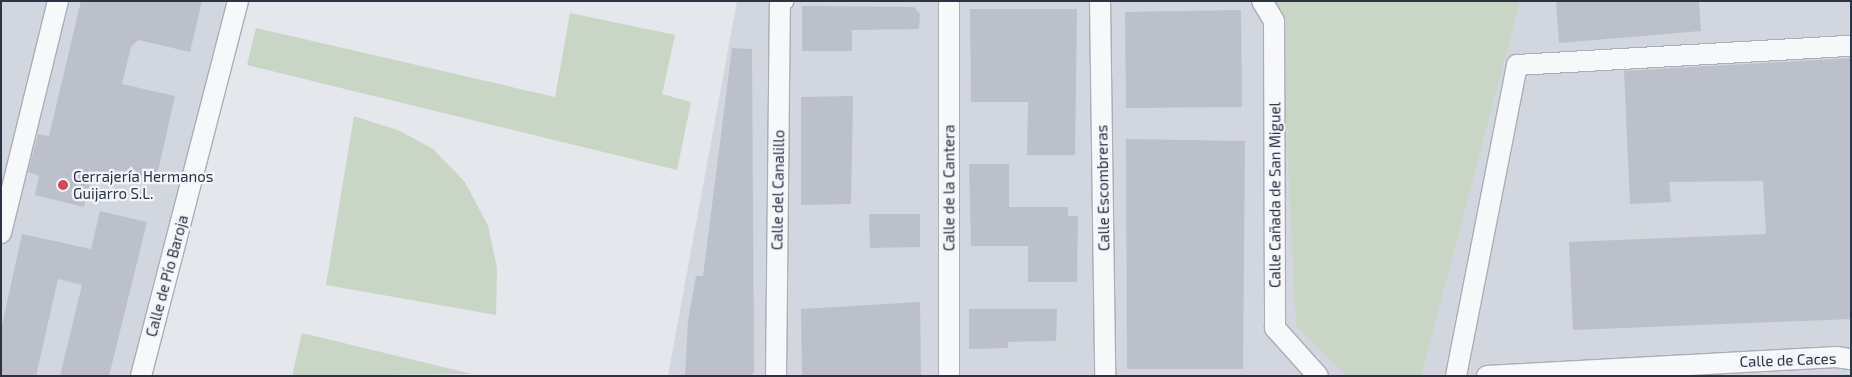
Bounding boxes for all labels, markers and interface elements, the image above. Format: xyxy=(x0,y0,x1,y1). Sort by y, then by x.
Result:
street label: Calle Cañada de San Miguel xyxy=(1266,102,1284,288)
street label: Calle de la Cantera xyxy=(940,125,958,251)
street label: Calle Escombreras xyxy=(1093,125,1113,251)
street label: Calle del Canalillo xyxy=(768,129,788,251)
place label: Cerrajería Hermanos Guijarro S.L. xyxy=(73,167,213,202)
marker: Cerrajería Hermanos Guijarro S.L. xyxy=(57,179,69,191)
street label: Calle de Pío Baroja xyxy=(142,213,192,339)
street label: Calle de Caces xyxy=(1739,349,1837,371)

